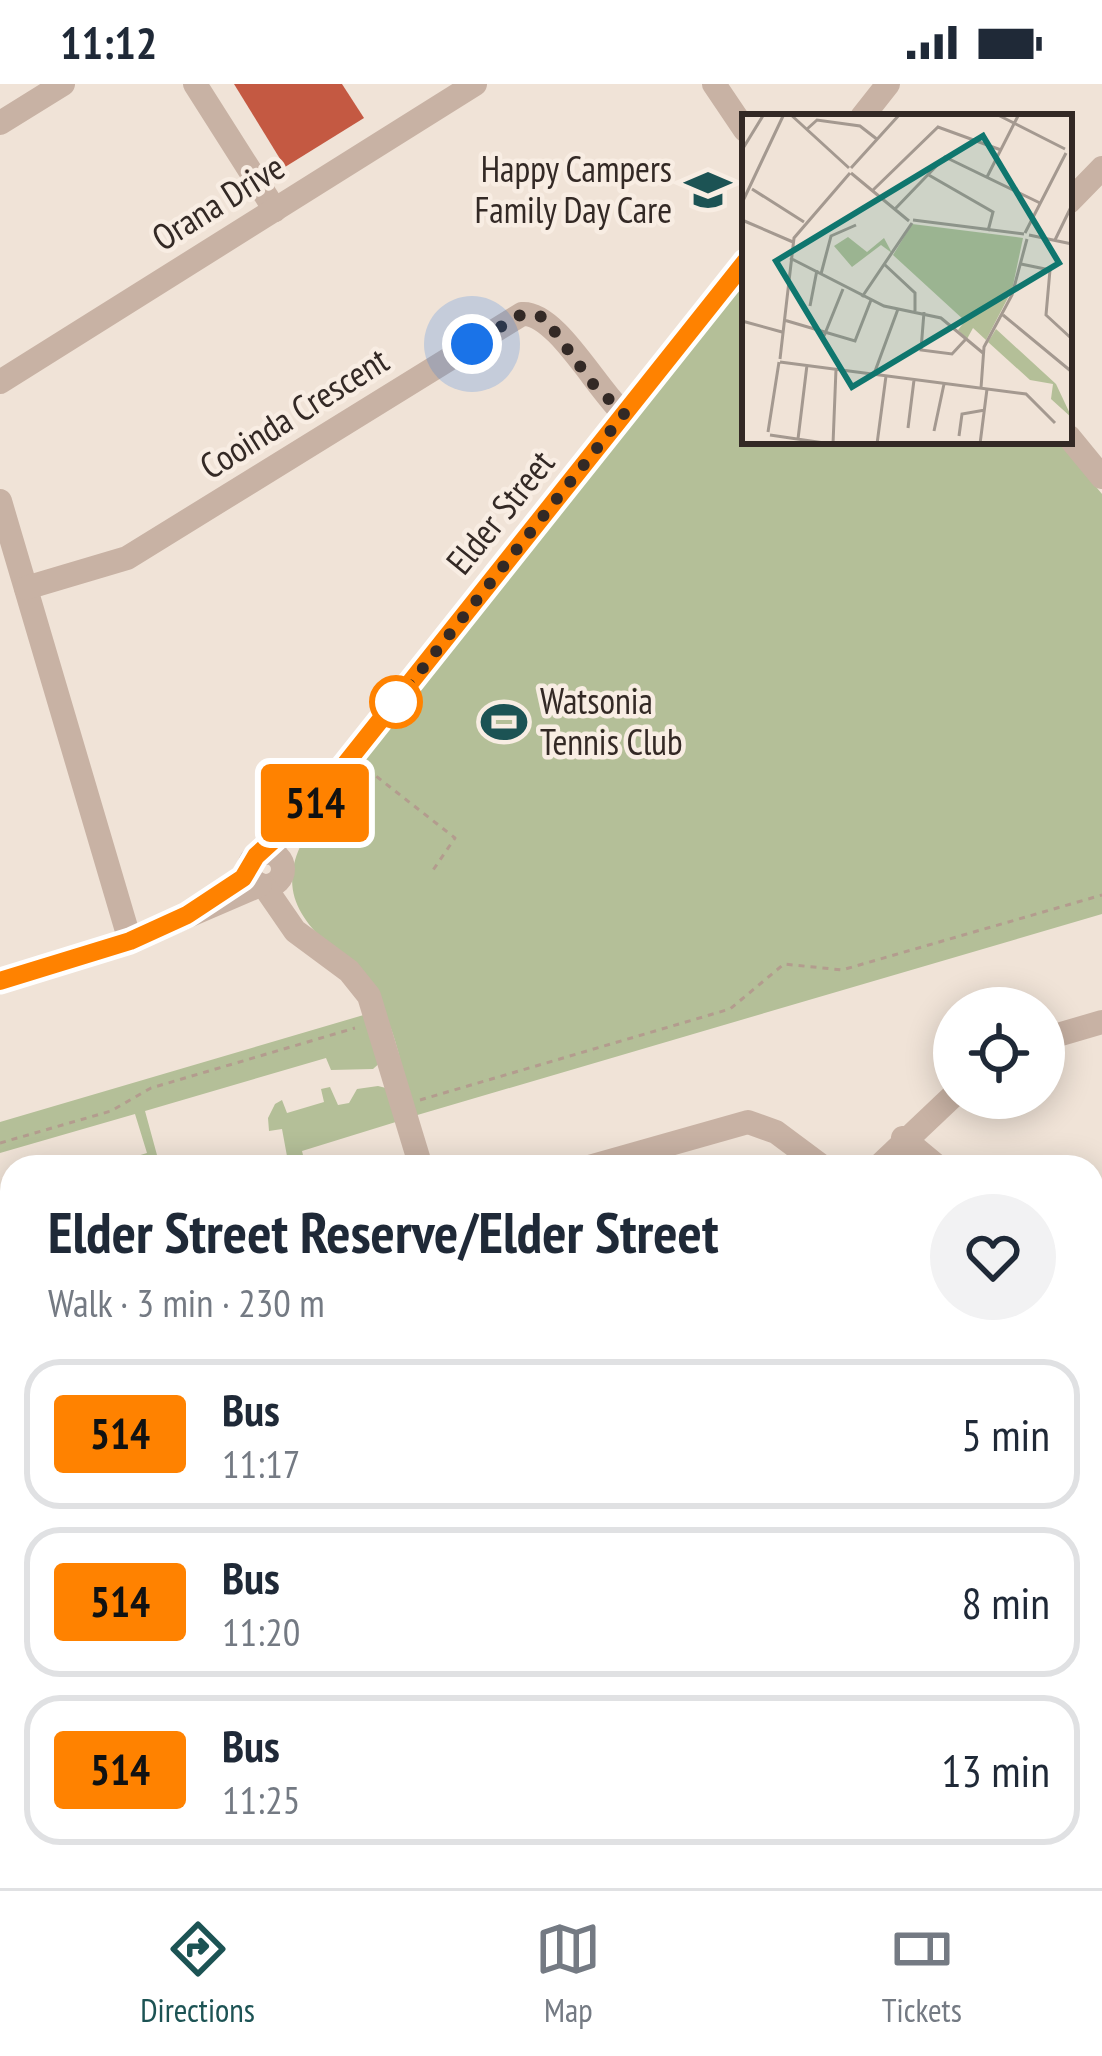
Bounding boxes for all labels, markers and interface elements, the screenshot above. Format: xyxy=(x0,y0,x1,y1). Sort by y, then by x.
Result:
text: 11:12 xyxy=(60,13,157,71)
inset map xyxy=(742,114,1072,444)
street label: Orana Drive xyxy=(143,143,293,261)
place label: Happy Campers Family Day Care xyxy=(474,145,672,233)
school or university icon: Happy Campers Family Day Care xyxy=(683,165,733,215)
your location xyxy=(442,314,502,374)
street label: Cooinda Crescent xyxy=(191,336,397,489)
street label: Elder Street xyxy=(435,440,564,583)
unlabelled marker xyxy=(371,677,421,727)
place label: Watsonia Tennis Club xyxy=(540,677,683,765)
sports icon: Watsonia Tennis Club xyxy=(479,697,529,747)
line badge: 514 xyxy=(246,764,384,842)
text: 514 xyxy=(285,775,345,830)
map controls xyxy=(933,987,1065,1119)
button: locate xyxy=(933,987,1065,1119)
button: heart xyxy=(930,1194,1056,1320)
text: Elder Street Reserve/Elder Street xyxy=(48,1195,719,1269)
text: Walk · 3 min · 230 m xyxy=(48,1277,325,1328)
text: Bus xyxy=(222,1380,280,1438)
text: 5 min xyxy=(961,1405,1050,1463)
text: 514 xyxy=(90,1406,150,1461)
text: 11:17 xyxy=(222,1438,300,1489)
text: Bus xyxy=(222,1548,280,1606)
text: 8 min xyxy=(961,1573,1050,1631)
text: 514 xyxy=(90,1574,150,1629)
text: 11:20 xyxy=(222,1606,300,1657)
text: Bus xyxy=(222,1716,280,1774)
text: 13 min xyxy=(941,1741,1050,1799)
text: 514 xyxy=(90,1742,150,1797)
text: 11:25 xyxy=(222,1774,300,1825)
tab: Directions xyxy=(140,1916,255,2031)
tab: Map xyxy=(535,1916,601,2031)
tab: Tickets xyxy=(882,1916,962,2031)

